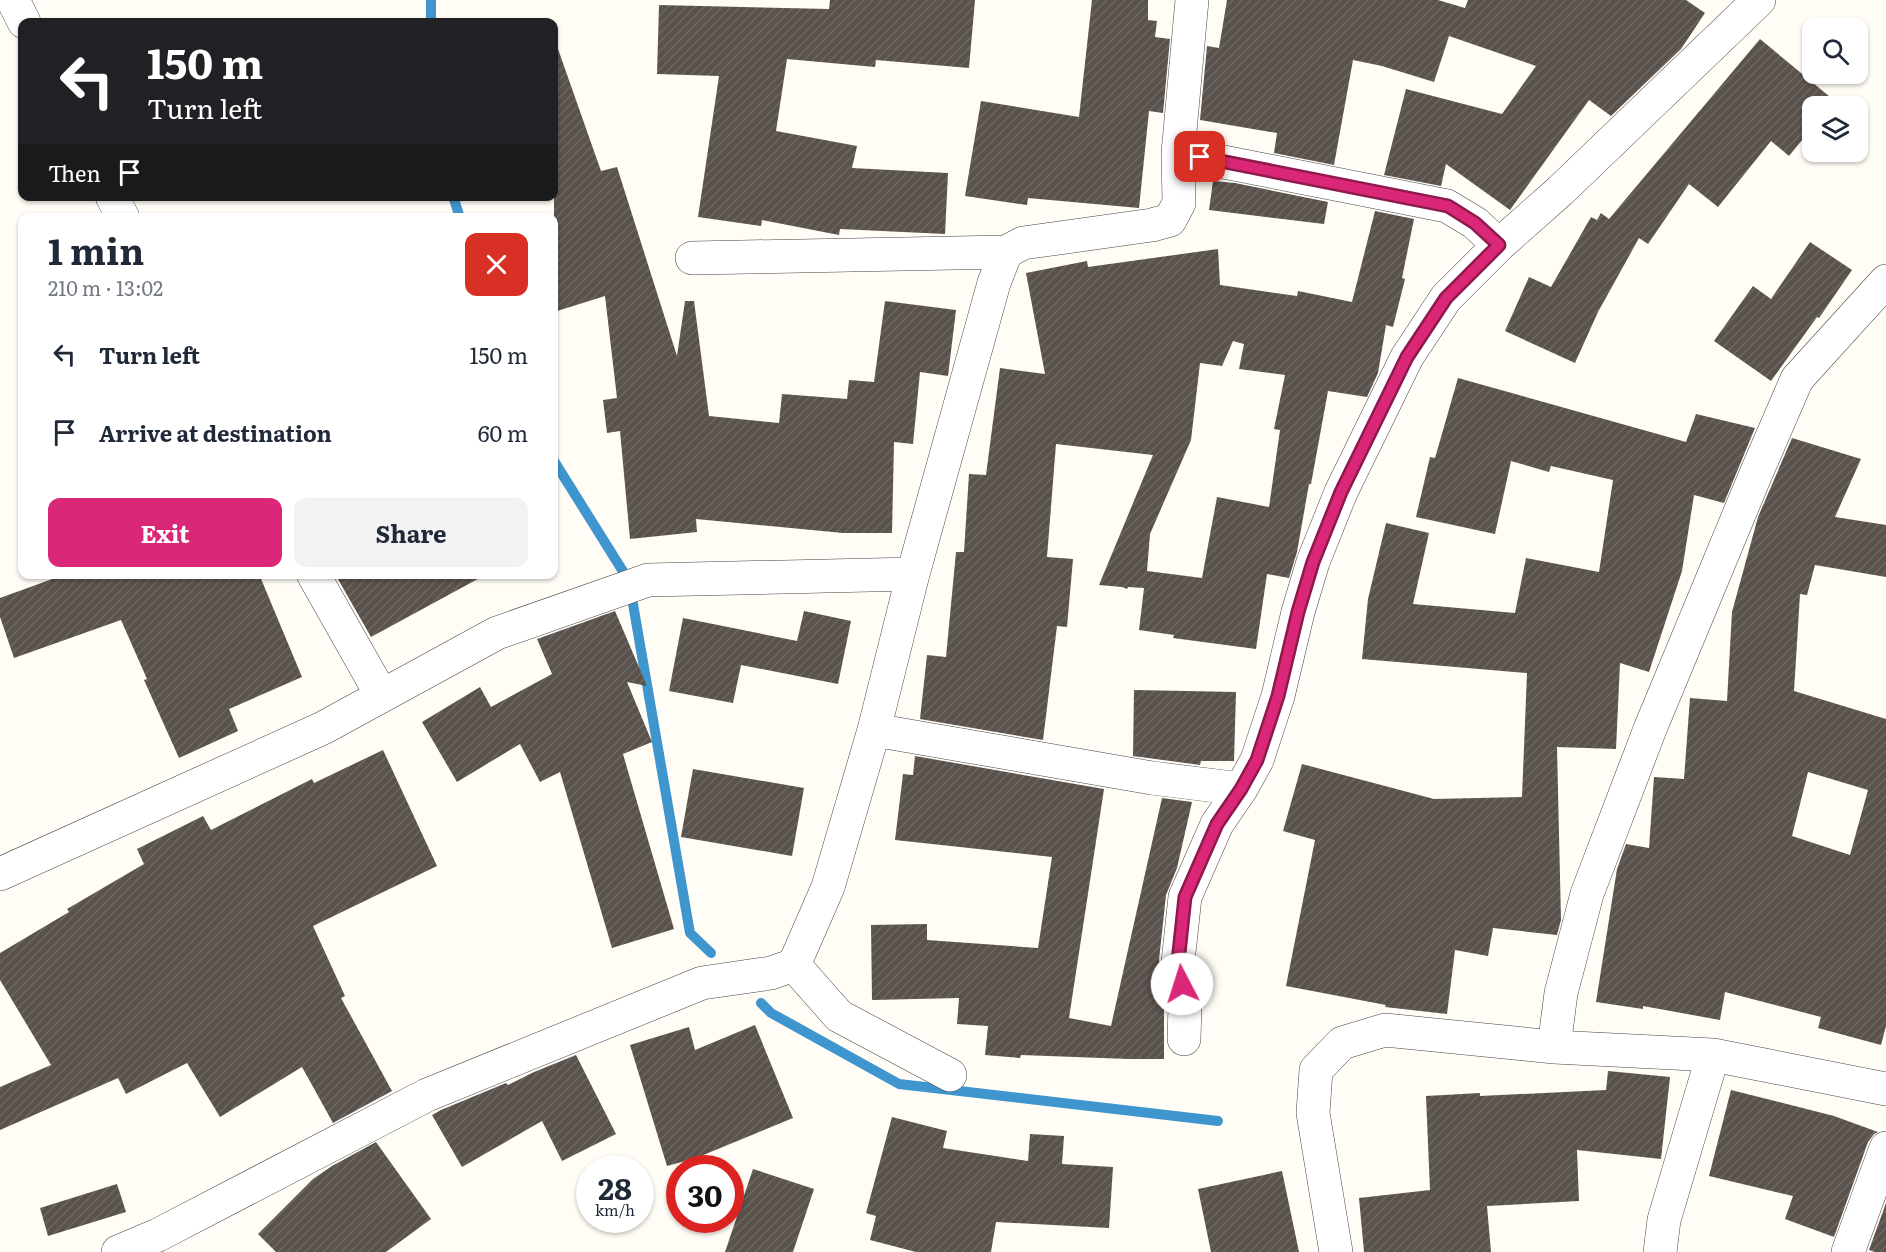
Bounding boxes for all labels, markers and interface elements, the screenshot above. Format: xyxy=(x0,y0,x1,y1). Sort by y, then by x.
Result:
map controls xyxy=(1802,18,1868,162)
button: search xyxy=(1802,18,1868,84)
text: 150 m xyxy=(147,30,263,92)
icon: left xyxy=(48,42,126,120)
text: Turn left xyxy=(147,87,262,127)
button: layers xyxy=(1802,96,1868,162)
pin xyxy=(1174,131,1225,182)
icon: arrive xyxy=(1183,140,1216,173)
text: Then xyxy=(48,156,101,189)
icon: arrive xyxy=(113,156,146,189)
text: 1 min xyxy=(48,223,144,276)
button: close xyxy=(465,233,528,296)
text: 210 m · 13:02 xyxy=(48,272,163,302)
icon: left xyxy=(48,338,81,371)
text: Turn left xyxy=(99,338,200,371)
text: 150 m xyxy=(469,338,528,371)
icon: arrive xyxy=(48,416,81,449)
text: Arrive at destination xyxy=(99,416,332,449)
text: 60 m xyxy=(478,416,528,449)
button: Exit xyxy=(48,498,282,567)
button: Share xyxy=(294,498,528,567)
position arrow xyxy=(1150,952,1214,1016)
speed limit sign: 30 xyxy=(666,1155,744,1233)
text: 28 xyxy=(598,1165,632,1209)
text: km/h xyxy=(595,1198,635,1221)

